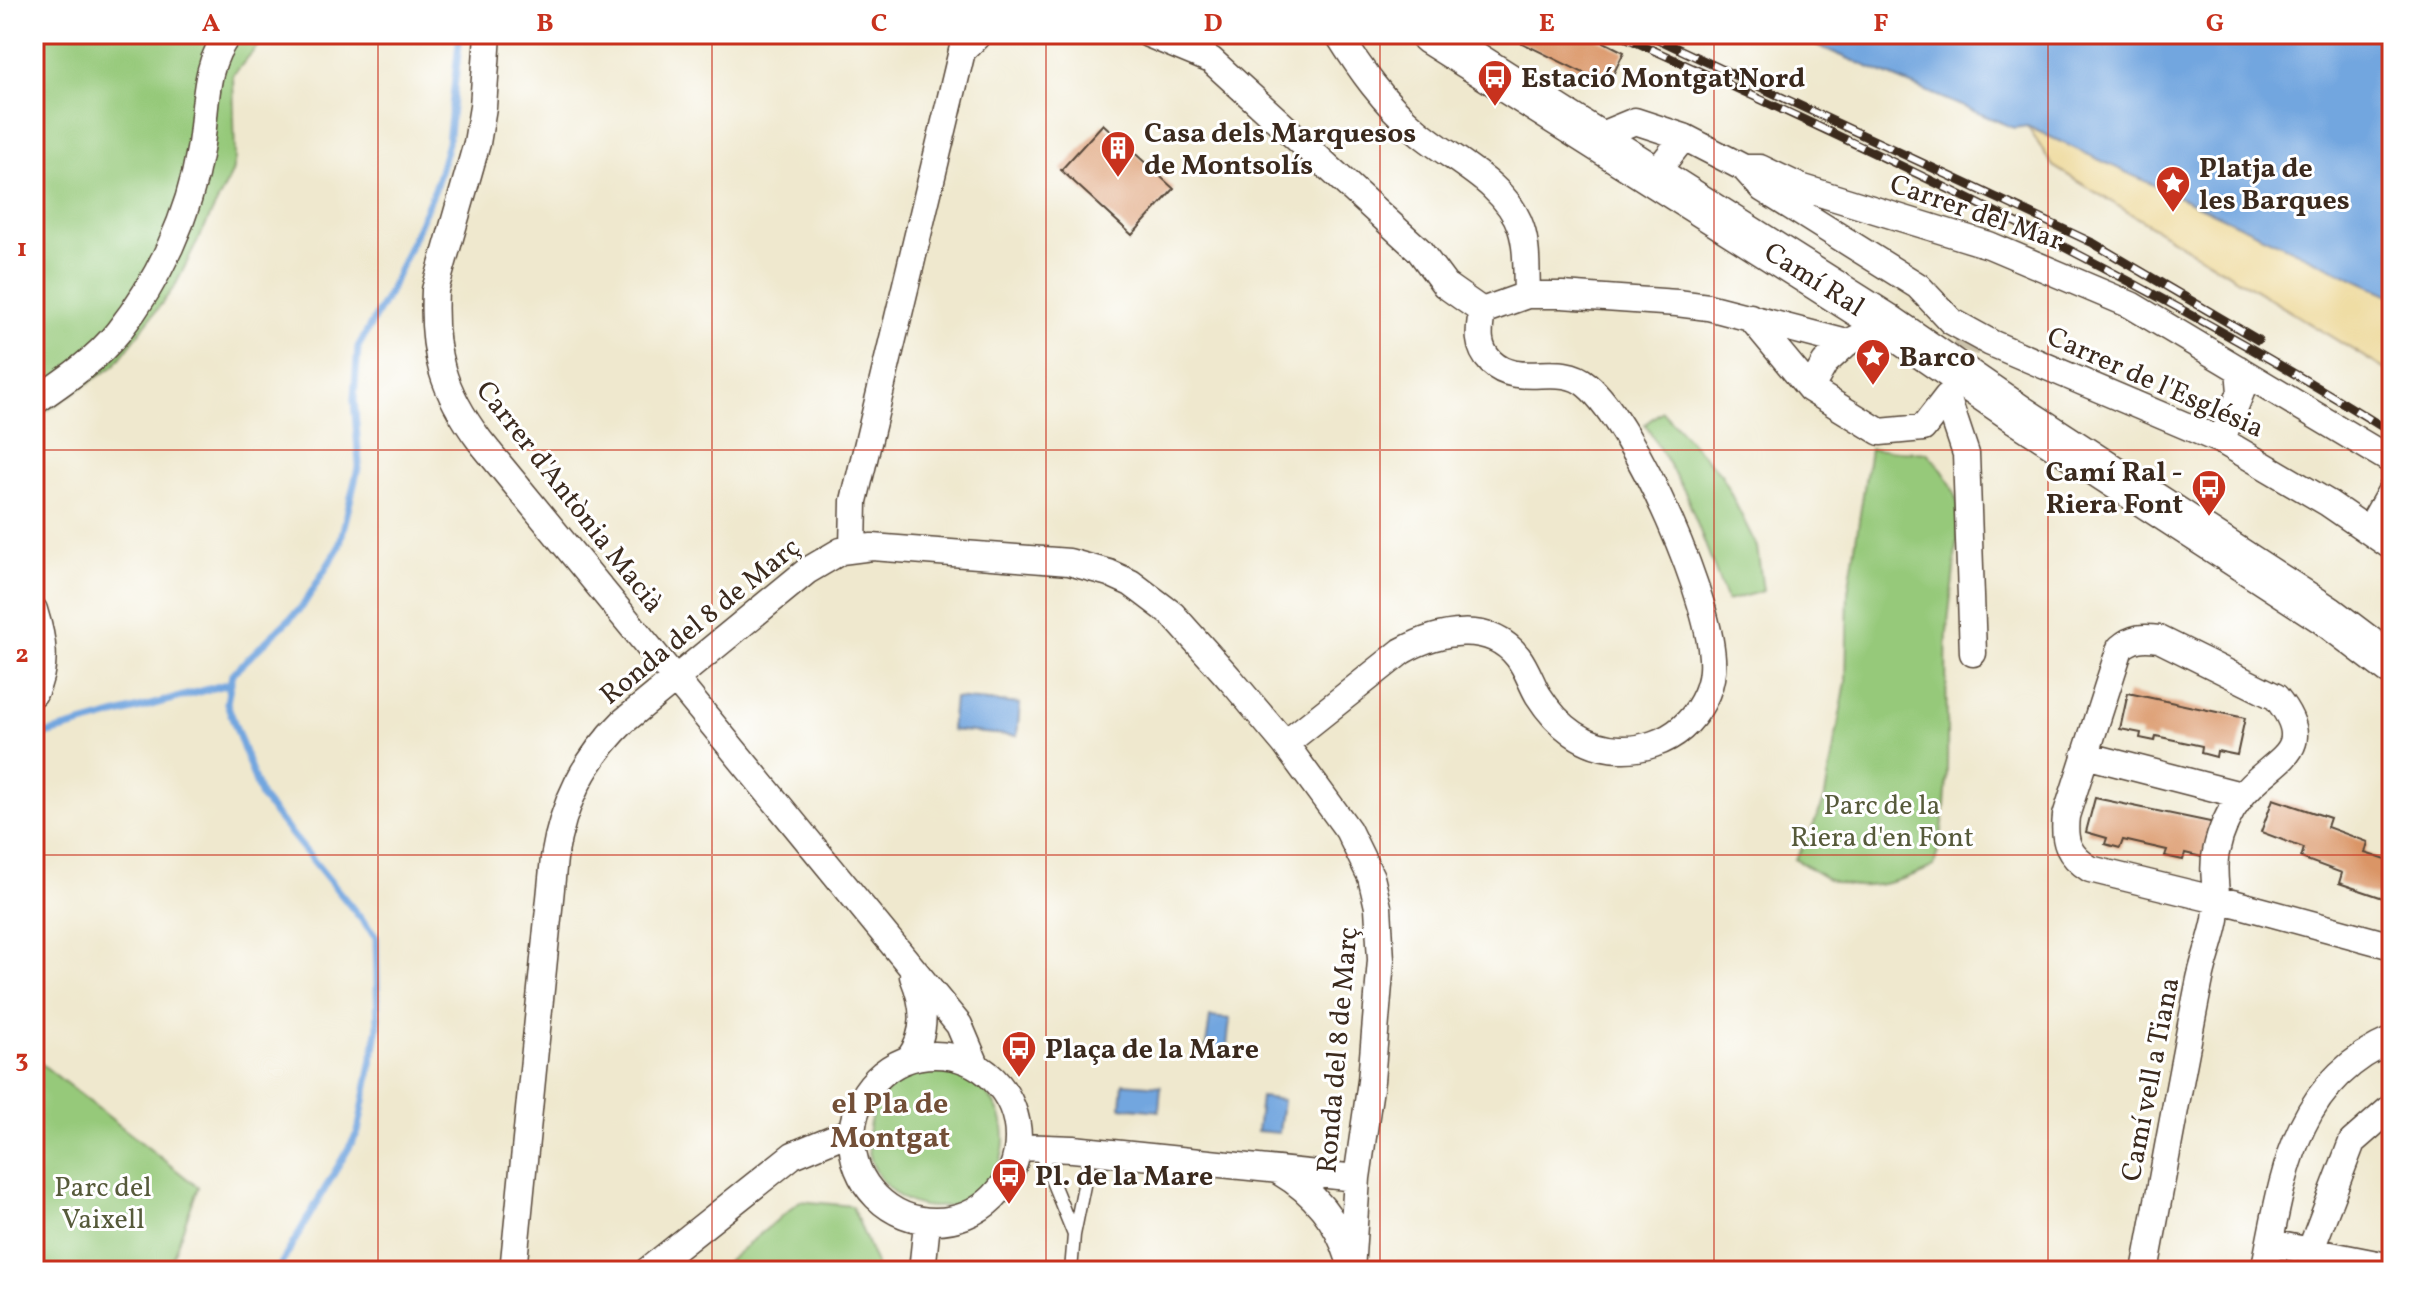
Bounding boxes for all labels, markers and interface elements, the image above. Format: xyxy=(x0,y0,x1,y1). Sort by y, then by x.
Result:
text: A xyxy=(202,6,221,42)
text: B xyxy=(536,6,554,42)
text: C xyxy=(871,6,887,42)
text: D xyxy=(1203,6,1223,42)
text: E xyxy=(1539,6,1555,42)
text: F xyxy=(1873,6,1889,42)
text: G xyxy=(2206,6,2224,42)
bus stop icon: Estació Montgat Nord xyxy=(1476,58,1514,108)
place label: Estació Montgat Nord xyxy=(1521,60,1805,99)
place label: Casa dels Marquesos de Montsolís xyxy=(1144,115,1416,186)
building icon: Casa dels Marquesos de Montsolís xyxy=(1099,129,1137,179)
place label: Platja de les Barques xyxy=(2199,150,2350,221)
place icon: Platja de les Barques xyxy=(2154,164,2192,214)
street label: Carrer del Mar xyxy=(1884,165,2068,261)
text: 1 xyxy=(17,231,27,267)
street label: Camí Ral xyxy=(1756,234,1872,327)
street label: Carrer de l'Església xyxy=(2040,318,2270,449)
place icon: Barco xyxy=(1854,337,1892,387)
place label: Barco xyxy=(1899,339,1975,378)
street label: Carrer d'Antònia Macià xyxy=(466,373,672,622)
place label: Camí Ral - Riera Font xyxy=(2046,454,2183,525)
bus stop icon: Camí Ral - Riera Font xyxy=(2190,468,2228,518)
street label: Ronda del 8 de Març xyxy=(592,529,809,715)
text: 2 xyxy=(15,637,29,673)
park label: Parc de la Riera d'en Font xyxy=(1790,787,1974,858)
street label: Ronda del 8 de Març xyxy=(1308,925,1369,1175)
street label: Camí vell a Tiana xyxy=(2113,974,2190,1185)
bus stop icon: Plaça de la Mare xyxy=(1000,1029,1038,1079)
place label: Plaça de la Mare xyxy=(1045,1031,1259,1070)
text: 3 xyxy=(15,1042,29,1078)
district label: el Pla de Montgat xyxy=(830,1084,950,1160)
bus stop icon: Pl. de la Mare xyxy=(990,1156,1028,1206)
place label: Pl. de la Mare xyxy=(1035,1158,1213,1197)
park label: Parc del Vaixell xyxy=(54,1169,152,1240)

